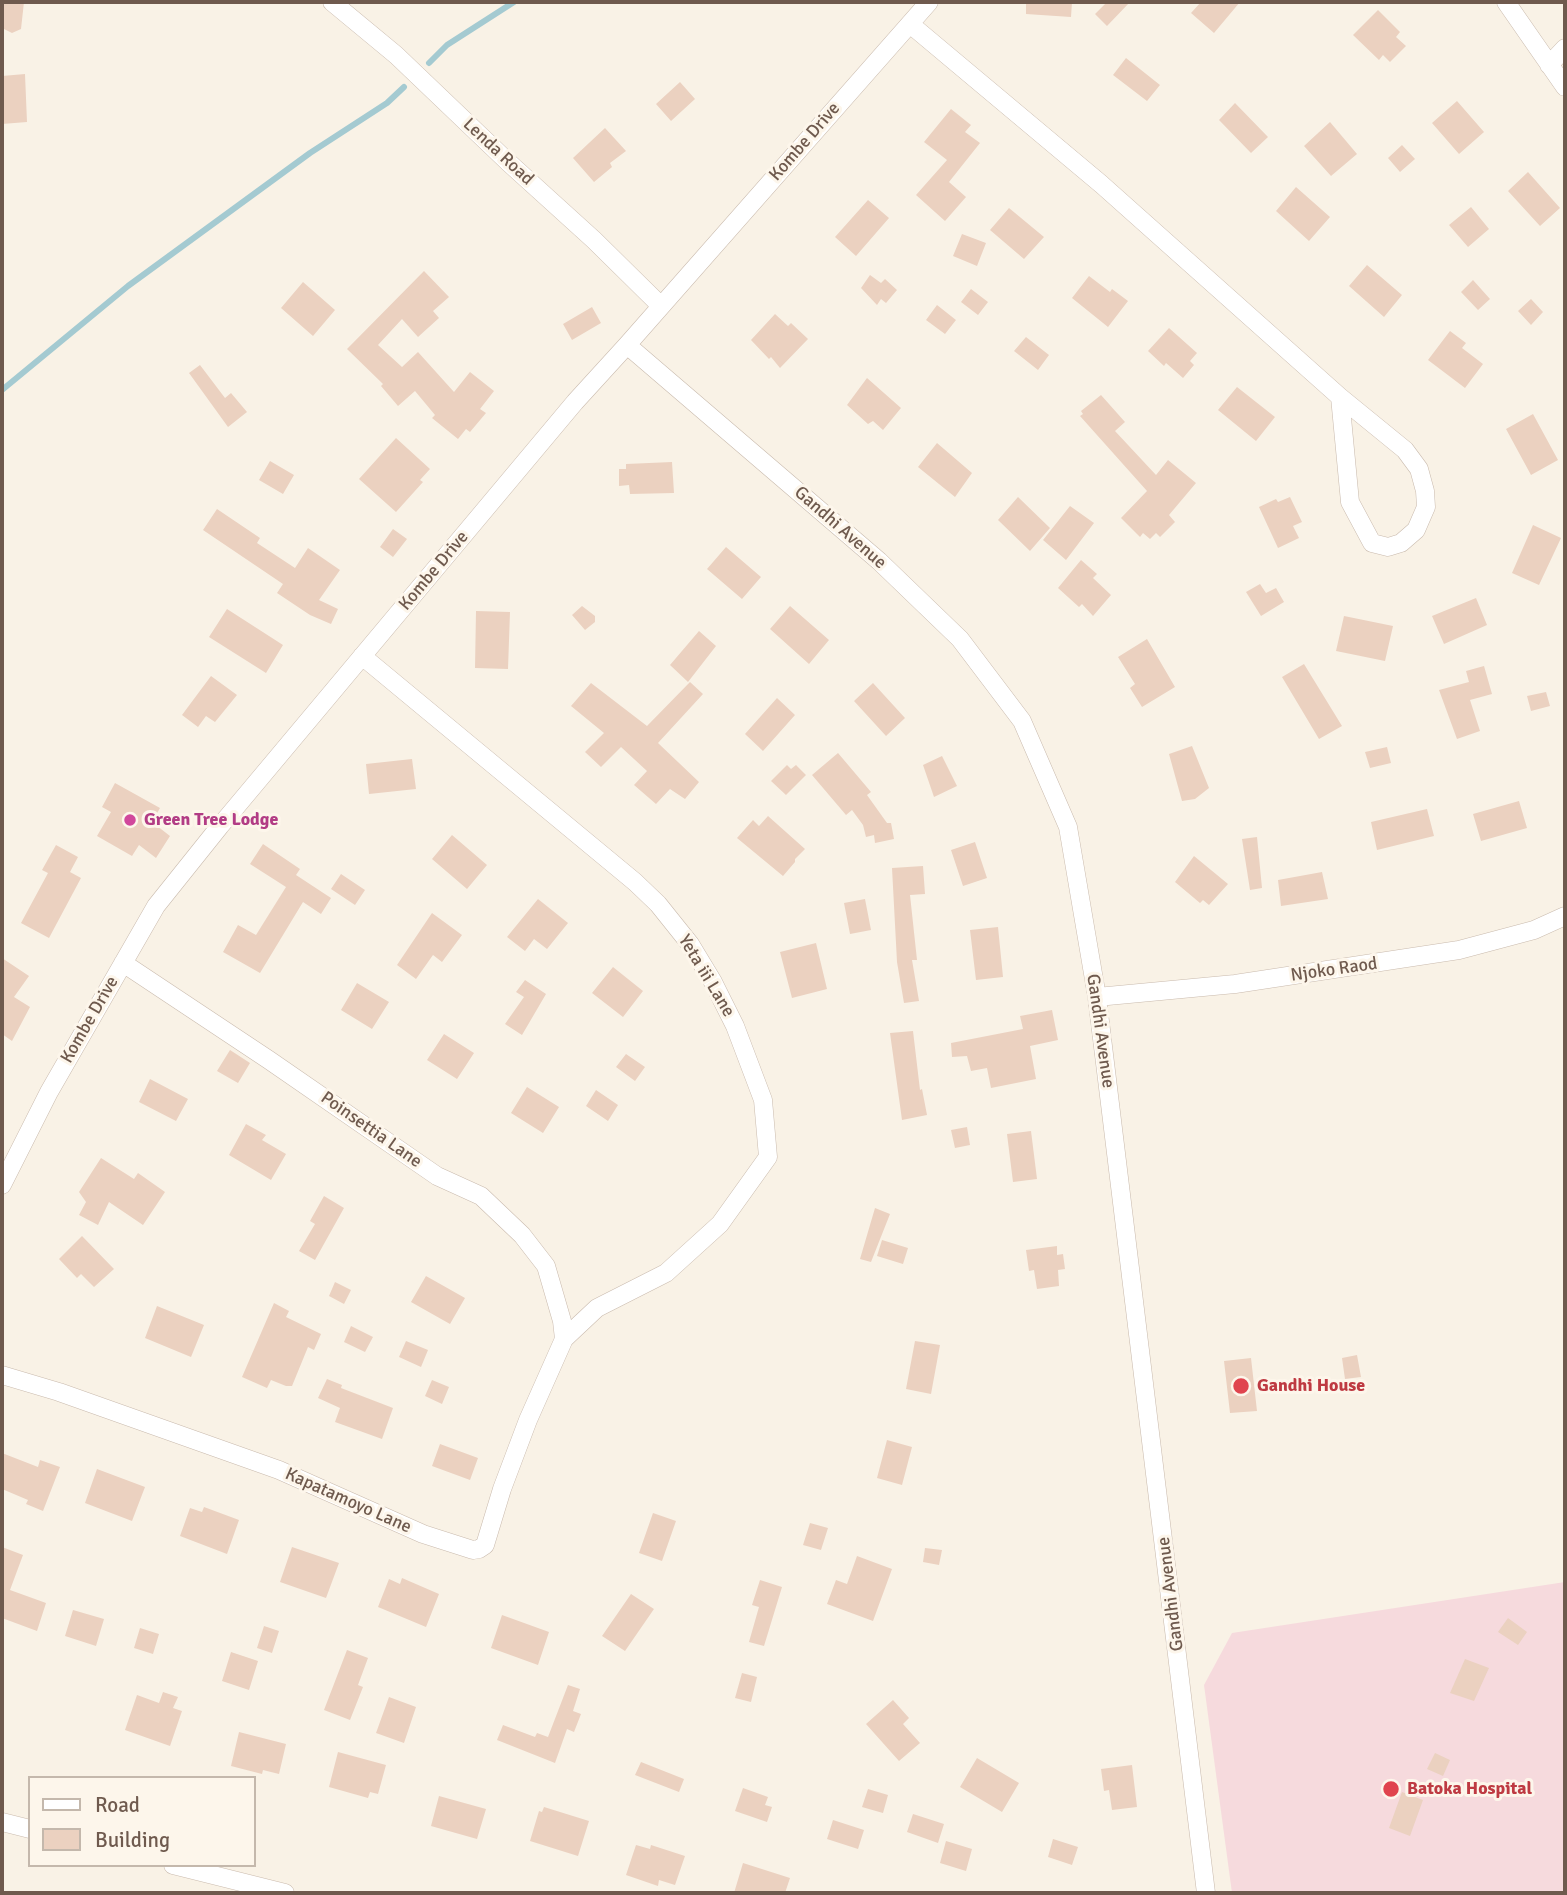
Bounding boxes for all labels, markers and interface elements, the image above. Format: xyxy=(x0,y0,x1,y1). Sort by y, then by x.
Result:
street label: Kombe Drive xyxy=(765,98,845,186)
street label: Lenda Road xyxy=(458,114,538,190)
street label: Gandhi Avenue xyxy=(790,482,890,574)
street label: Kombe Drive xyxy=(395,527,473,615)
place label: Green Tree Lodge xyxy=(144,809,278,831)
marker: Green Tree Lodge xyxy=(122,812,138,828)
street label: Yeta iii Lane xyxy=(673,931,739,1021)
street label: Njoko Raod xyxy=(1289,953,1379,987)
street label: Kombe Drive xyxy=(56,973,124,1067)
street label: Gandhi Avenue xyxy=(1081,973,1119,1089)
street label: Poinsettia Lane xyxy=(316,1087,426,1173)
place label: Gandhi House xyxy=(1257,1375,1365,1397)
marker: Gandhi House xyxy=(1231,1376,1251,1396)
street label: Kapatamoyo Lane xyxy=(282,1464,414,1538)
street label: Gandhi Avenue xyxy=(1153,1536,1189,1652)
legend xyxy=(28,1776,256,1867)
place label: Batoka Hospital xyxy=(1407,1778,1532,1800)
marker: Batoka Hospital xyxy=(1381,1779,1401,1799)
text: Road xyxy=(95,1792,140,1818)
text: Building xyxy=(95,1827,170,1853)

